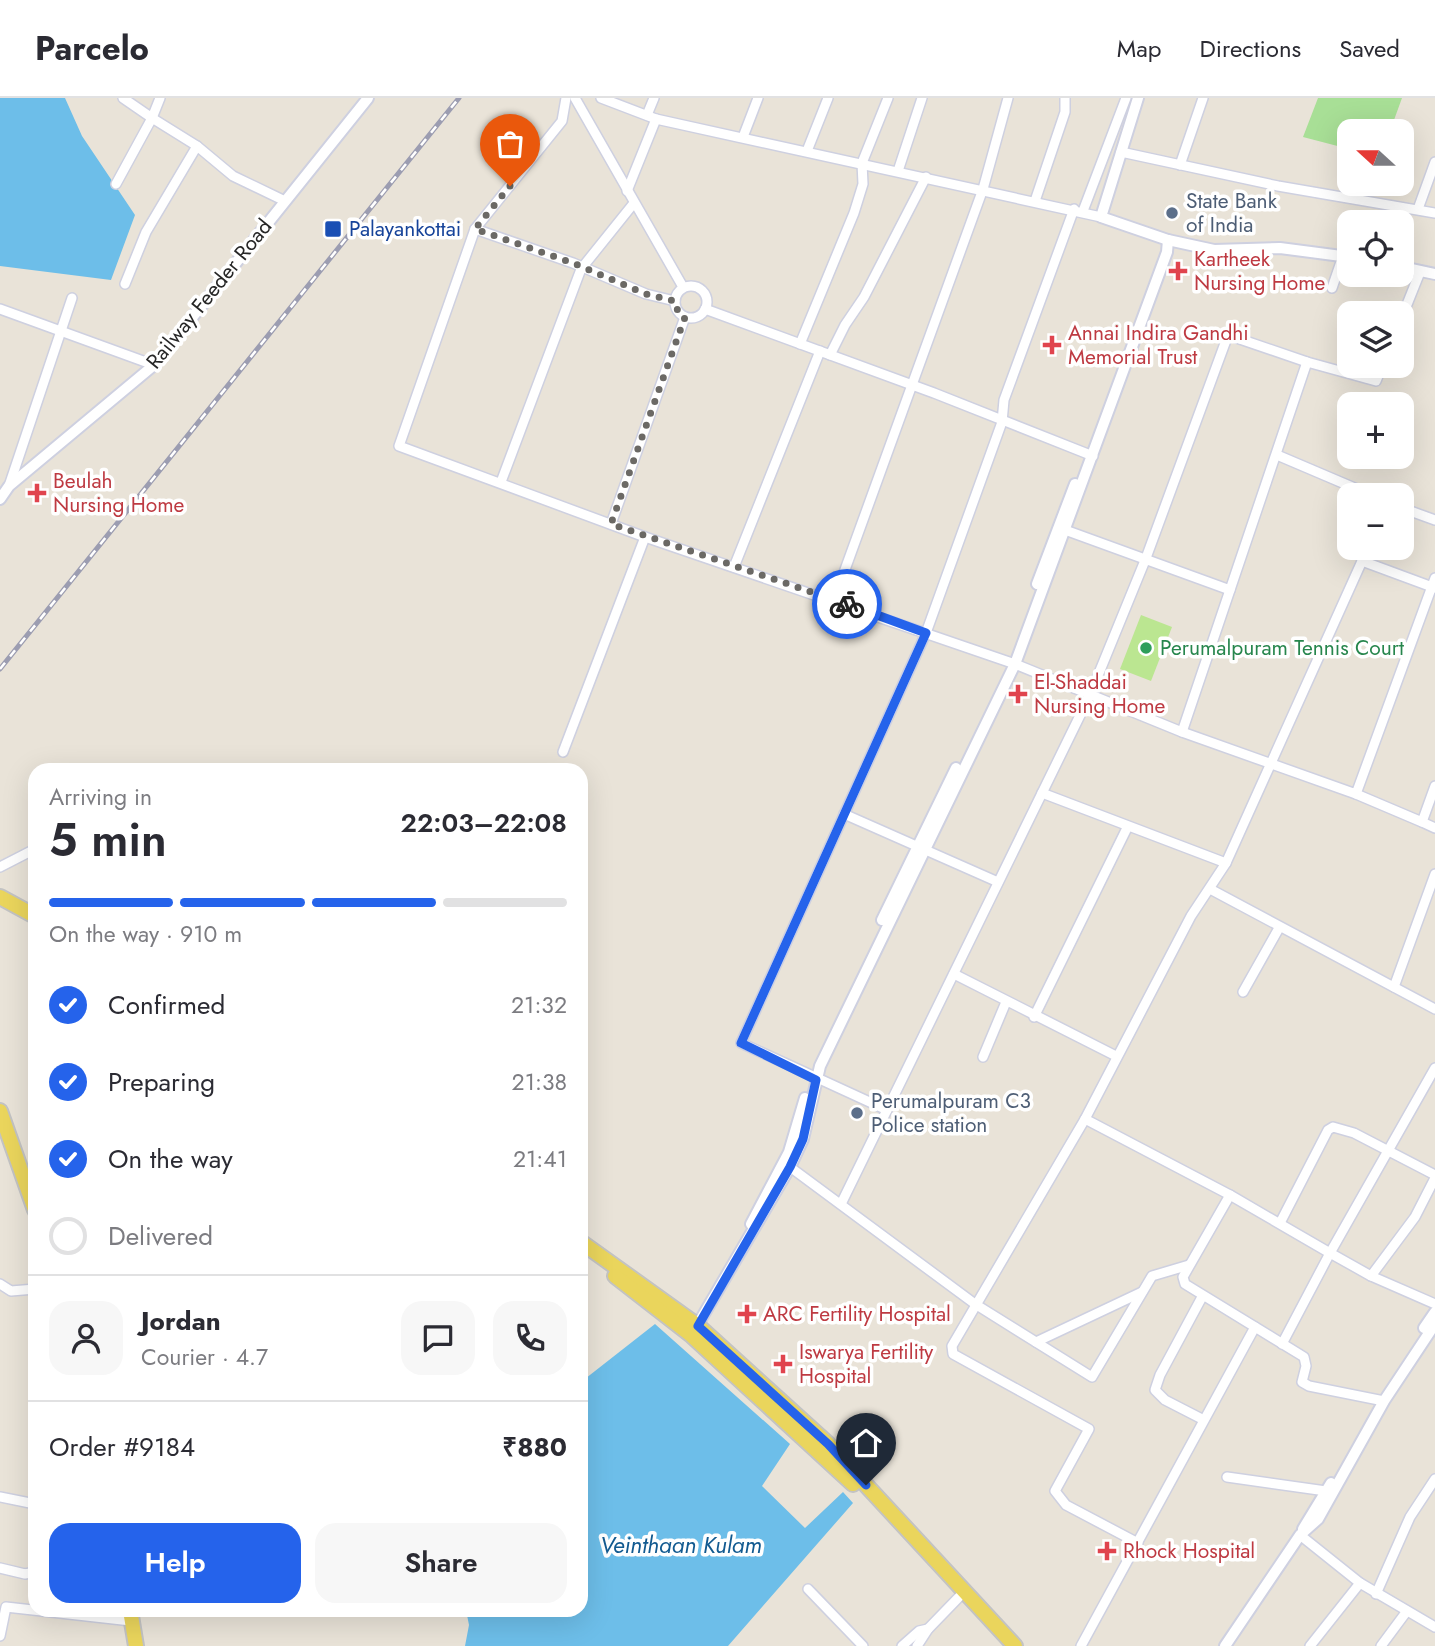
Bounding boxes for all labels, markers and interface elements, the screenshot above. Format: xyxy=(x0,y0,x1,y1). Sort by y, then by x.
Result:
text: Parcelo xyxy=(35,25,149,72)
text: Map xyxy=(1117,31,1162,66)
text: Directions xyxy=(1200,31,1301,66)
text: Saved xyxy=(1339,31,1400,66)
pin xyxy=(480,114,540,186)
north arrow xyxy=(1337,119,1414,196)
map controls xyxy=(1337,119,1414,560)
icon: bag xyxy=(491,125,529,163)
place label: State Bank of India xyxy=(1186,186,1278,240)
marker: State Bank of India xyxy=(1164,205,1180,221)
button: locate xyxy=(1337,210,1414,287)
street label: Railway Feeder Road xyxy=(139,213,279,375)
place label: Palayankottai xyxy=(349,214,461,244)
marker: Palayankottai xyxy=(323,219,343,239)
place label: Kartheek Nursing Home xyxy=(1194,244,1326,298)
marker: Kartheek Nursing Home xyxy=(1168,261,1188,281)
button: layers xyxy=(1337,301,1414,378)
place label: Annai Indira Gandhi Memorial Trust xyxy=(1068,318,1249,372)
marker: Annai Indira Gandhi Memorial Trust xyxy=(1042,335,1062,355)
button: + xyxy=(1337,392,1414,469)
place label: Beulah Nursing Home xyxy=(53,466,185,520)
marker: Beulah Nursing Home xyxy=(27,483,47,503)
button: − xyxy=(1337,483,1414,560)
courier xyxy=(812,569,882,639)
icon: bike xyxy=(828,585,866,623)
place label: Perumalpuram Tennis Court xyxy=(1160,633,1404,663)
marker: Perumalpuram Tennis Court xyxy=(1138,640,1154,656)
place label: El-Shaddai Nursing Home xyxy=(1034,667,1166,721)
marker: El-Shaddai Nursing Home xyxy=(1008,684,1028,704)
text: Arriving in xyxy=(49,780,152,814)
text: 22:03–22:08 xyxy=(401,804,567,842)
text: 5 min xyxy=(49,807,167,873)
text: On the way · 910 m xyxy=(49,917,242,951)
icon: check xyxy=(49,986,87,1024)
text: Confirmed xyxy=(108,986,225,1024)
text: 21:32 xyxy=(511,988,567,1022)
icon: check xyxy=(49,1063,87,1101)
text: Preparing xyxy=(108,1063,215,1101)
text: 21:38 xyxy=(512,1065,567,1099)
place label: Perumalpuram C3 Police station xyxy=(871,1086,1031,1140)
marker: Perumalpuram C3 Police station xyxy=(849,1105,865,1121)
icon: check xyxy=(49,1140,87,1178)
text: On the way xyxy=(108,1140,233,1178)
text: 21:41 xyxy=(513,1142,567,1176)
text: Delivered xyxy=(108,1217,213,1255)
place label: ARC Fertility Hospital xyxy=(763,1299,951,1329)
button: person xyxy=(49,1301,123,1375)
button: chat xyxy=(401,1301,475,1375)
button: phone xyxy=(493,1301,567,1375)
text: Jordan xyxy=(141,1302,221,1340)
marker: ARC Fertility Hospital xyxy=(737,1304,757,1324)
place label: Iswarya Fertility Hospital xyxy=(799,1337,934,1391)
text: Courier · 4.7 xyxy=(141,1340,268,1374)
marker: Iswarya Fertility Hospital xyxy=(773,1354,793,1374)
pin xyxy=(836,1413,896,1485)
icon: home xyxy=(847,1424,885,1462)
text: Order #9184 xyxy=(49,1428,195,1466)
text: ₹880 xyxy=(502,1428,567,1466)
button: Help xyxy=(49,1523,301,1603)
button: Share xyxy=(315,1523,567,1603)
water label: Veinthaan Kulam xyxy=(600,1528,762,1562)
place label: Rhock Hospital xyxy=(1123,1536,1255,1566)
marker: Rhock Hospital xyxy=(1097,1541,1117,1561)

